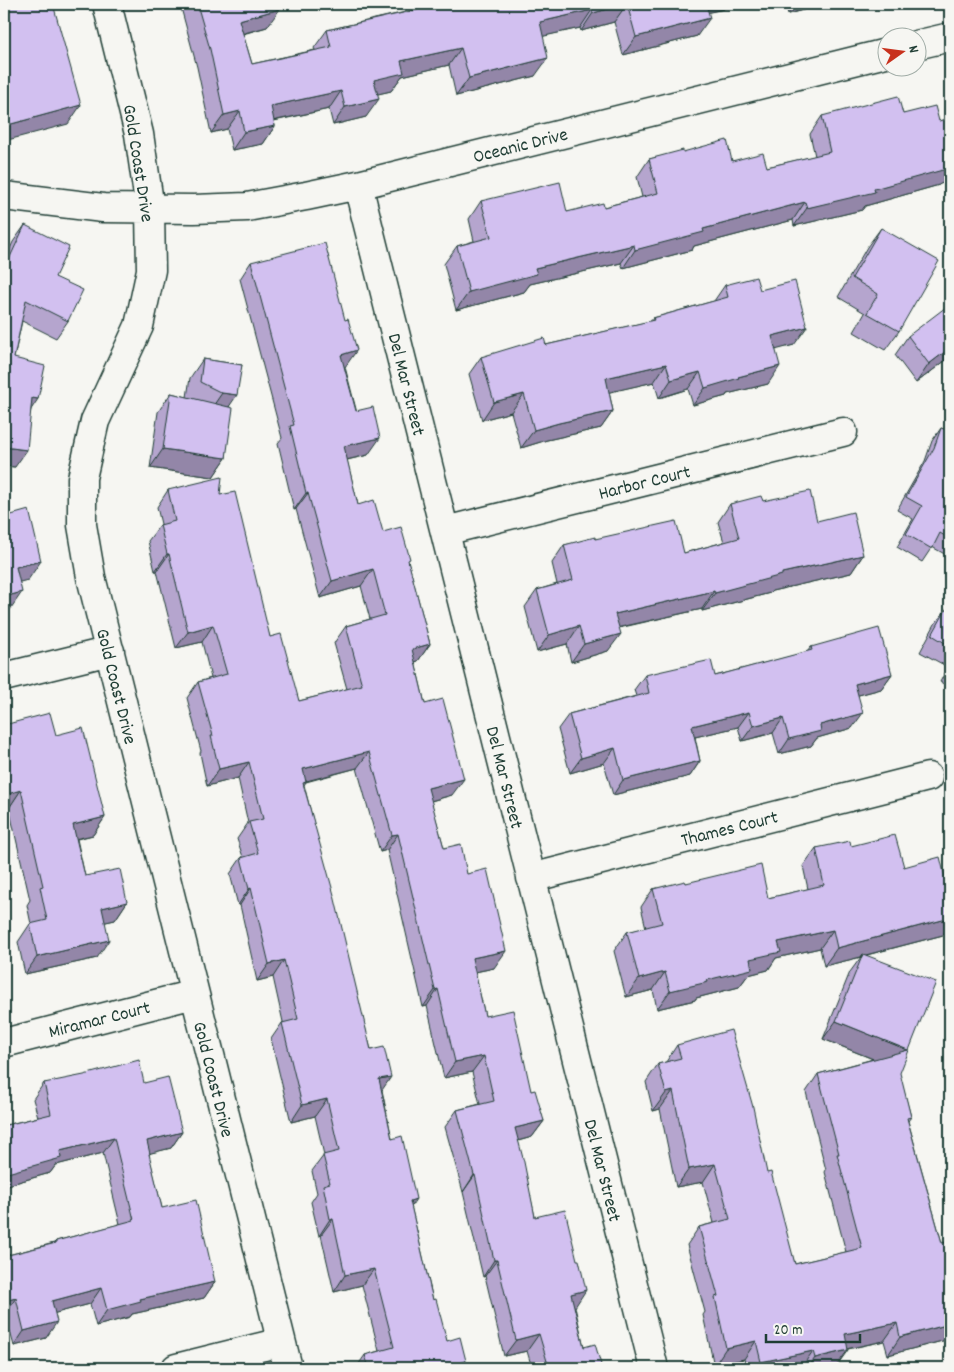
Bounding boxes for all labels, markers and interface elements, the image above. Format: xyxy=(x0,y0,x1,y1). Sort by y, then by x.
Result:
north arrow xyxy=(876,28,926,78)
text: N xyxy=(902,44,923,55)
street label: Gold Coast Drive xyxy=(114,103,159,224)
street label: Oceanic Drive xyxy=(471,123,571,172)
street label: Del Mar Street xyxy=(379,331,430,439)
street label: Harbor Court xyxy=(596,460,694,509)
street label: Gold Coast Drive xyxy=(87,626,142,748)
street label: Del Mar Street xyxy=(477,724,528,832)
street label: Thames Court xyxy=(679,805,781,855)
street label: Miramar Court xyxy=(46,996,154,1047)
street label: Gold Coast Drive xyxy=(184,1019,239,1141)
street label: Del Mar Street xyxy=(575,1117,626,1225)
scale bar xyxy=(766,1312,860,1344)
text: 20 m xyxy=(774,1320,802,1342)

